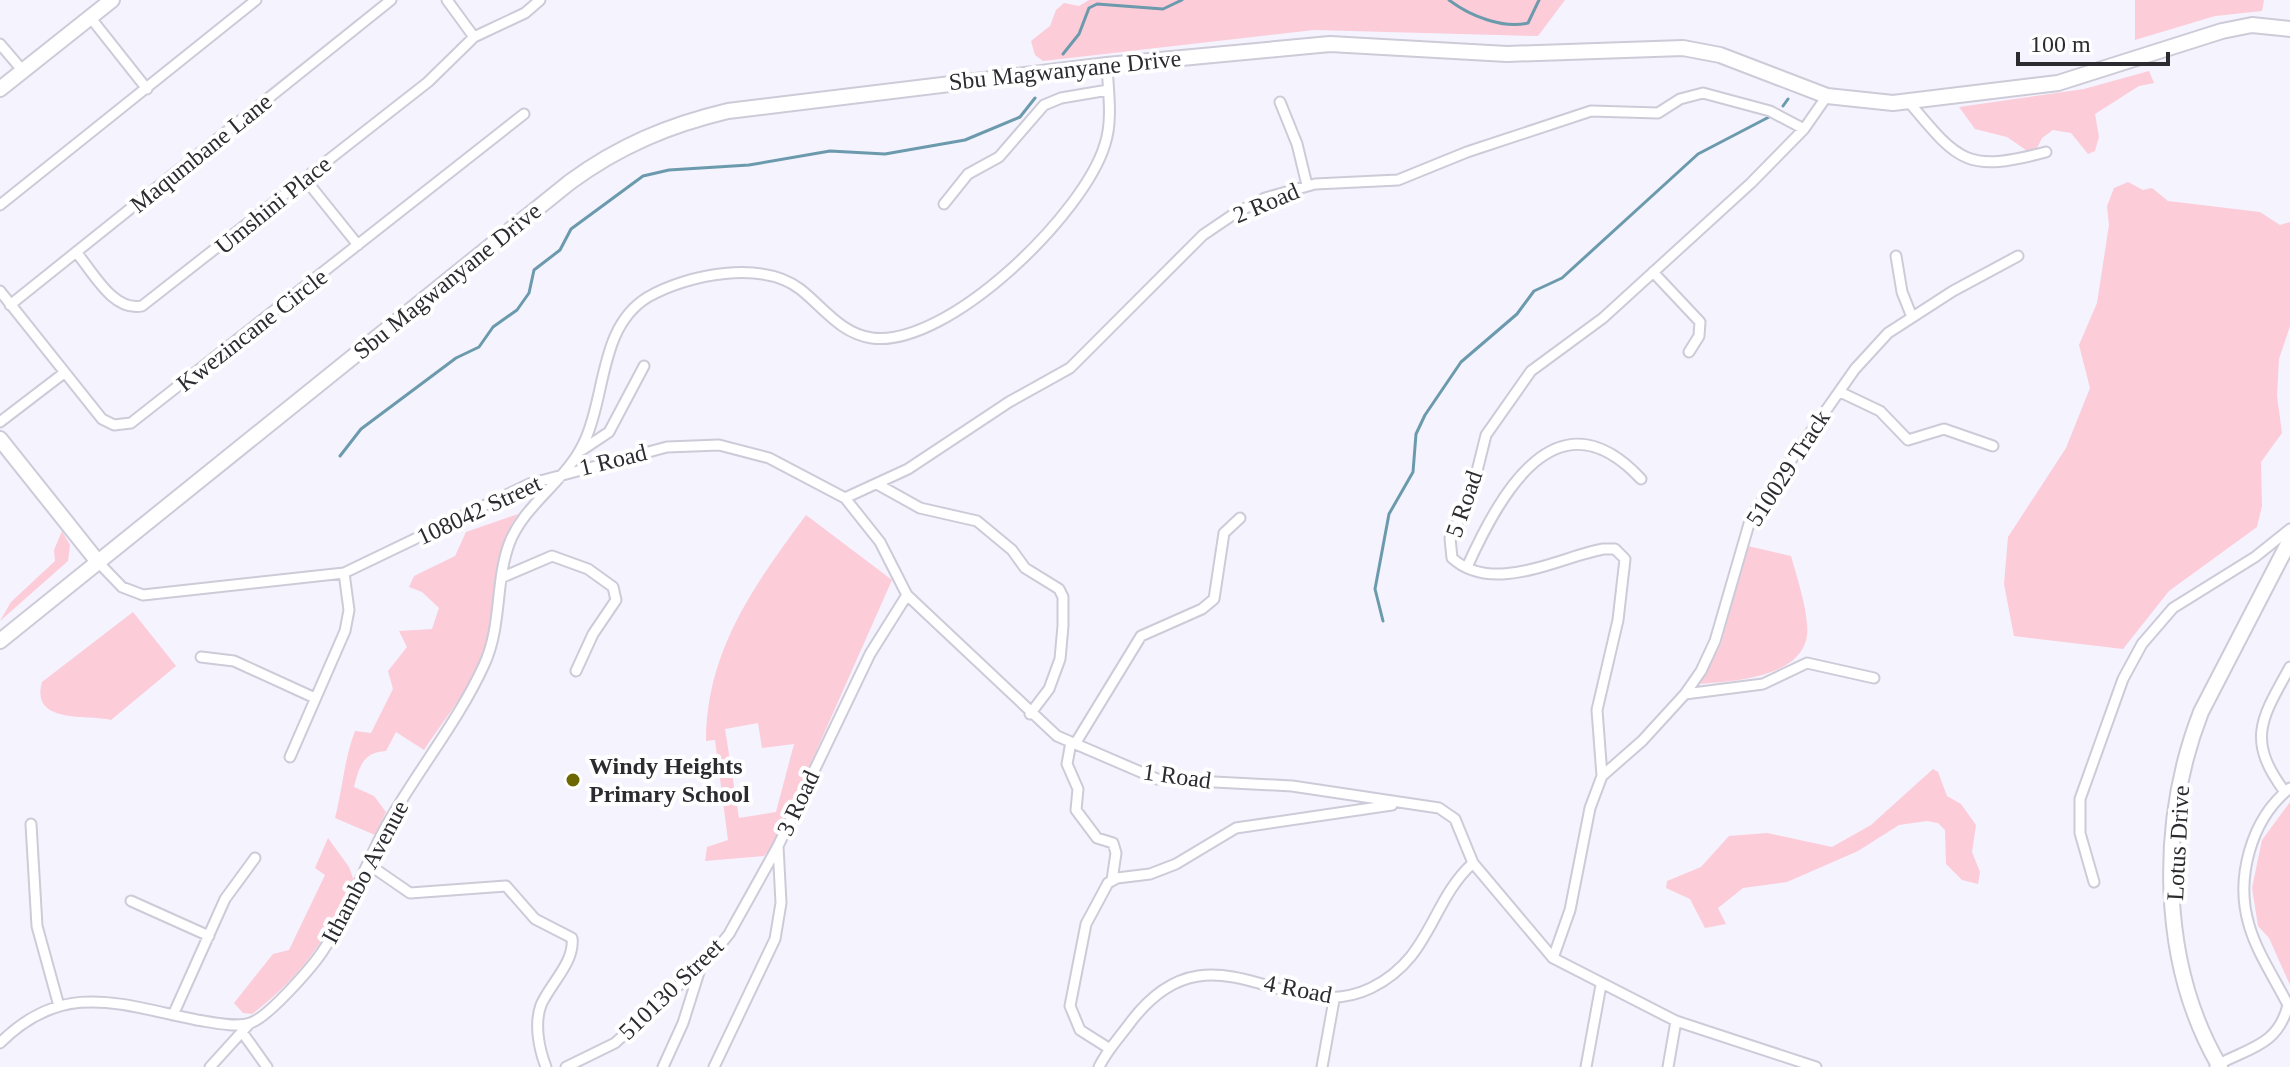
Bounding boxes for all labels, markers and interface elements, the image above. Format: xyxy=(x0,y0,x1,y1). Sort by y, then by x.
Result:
scale bar xyxy=(2018,16,2168,66)
text: 100 m xyxy=(2030,31,2091,57)
street label: Sbu Magwanyane Drive xyxy=(948,45,1182,95)
street label: Maqumbane Lane xyxy=(125,88,277,218)
street label: Umshini Place xyxy=(210,151,336,259)
street label: 2 Road xyxy=(1229,178,1303,228)
street label: Sbu Magwanyane Drive xyxy=(348,197,546,365)
street label: Kwezincane Circle xyxy=(172,263,332,397)
street label: 510029 Track xyxy=(1741,405,1835,531)
street label: 1 Road xyxy=(577,439,649,481)
street label: 5 Road xyxy=(1441,467,1487,541)
street label: 108042 Street xyxy=(413,470,546,550)
place label: Windy Heights Primary School xyxy=(589,753,750,807)
street label: 1 Road xyxy=(1141,758,1213,794)
street label: 3 Road xyxy=(772,766,824,840)
marker: Windy Heights Primary School xyxy=(564,771,582,789)
street label: Lotus Drive xyxy=(2162,785,2194,901)
street label: Ithambo Avenue xyxy=(317,796,413,948)
street label: 510130 Street xyxy=(614,933,728,1045)
street label: 4 Road xyxy=(1262,970,1334,1008)

